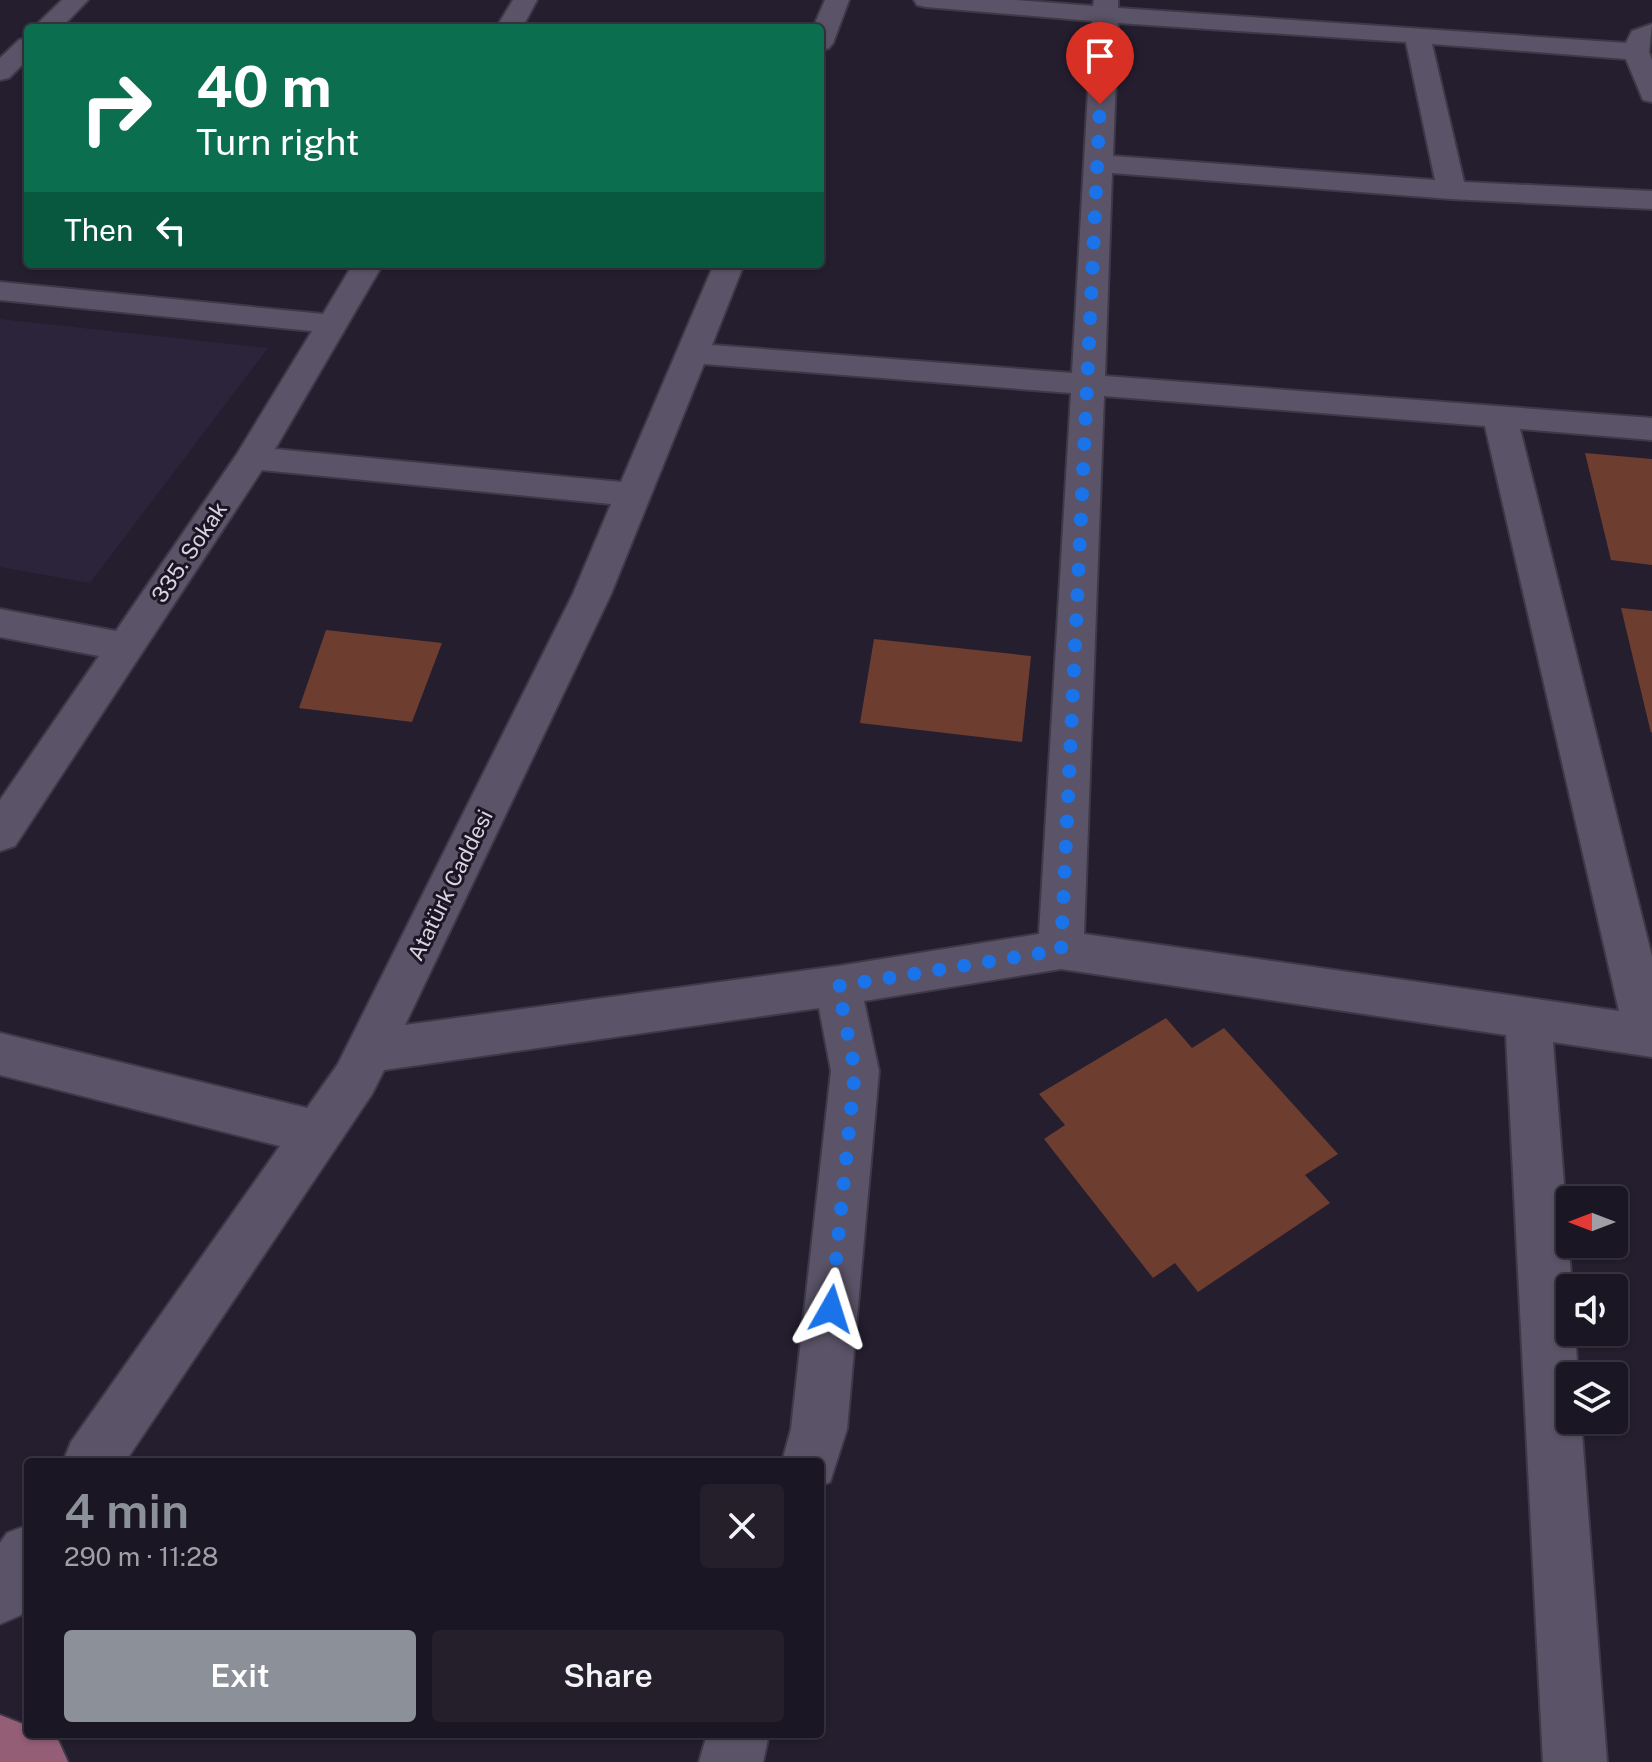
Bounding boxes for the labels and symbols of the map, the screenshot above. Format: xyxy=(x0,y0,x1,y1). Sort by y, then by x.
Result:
pin xyxy=(1066,22,1134,104)
street label: 335. Sokak xyxy=(146,497,232,607)
street label: Atatürk Caddesi xyxy=(402,805,498,965)
north arrow xyxy=(1556,1186,1628,1258)
position arrow xyxy=(789,1267,873,1351)

